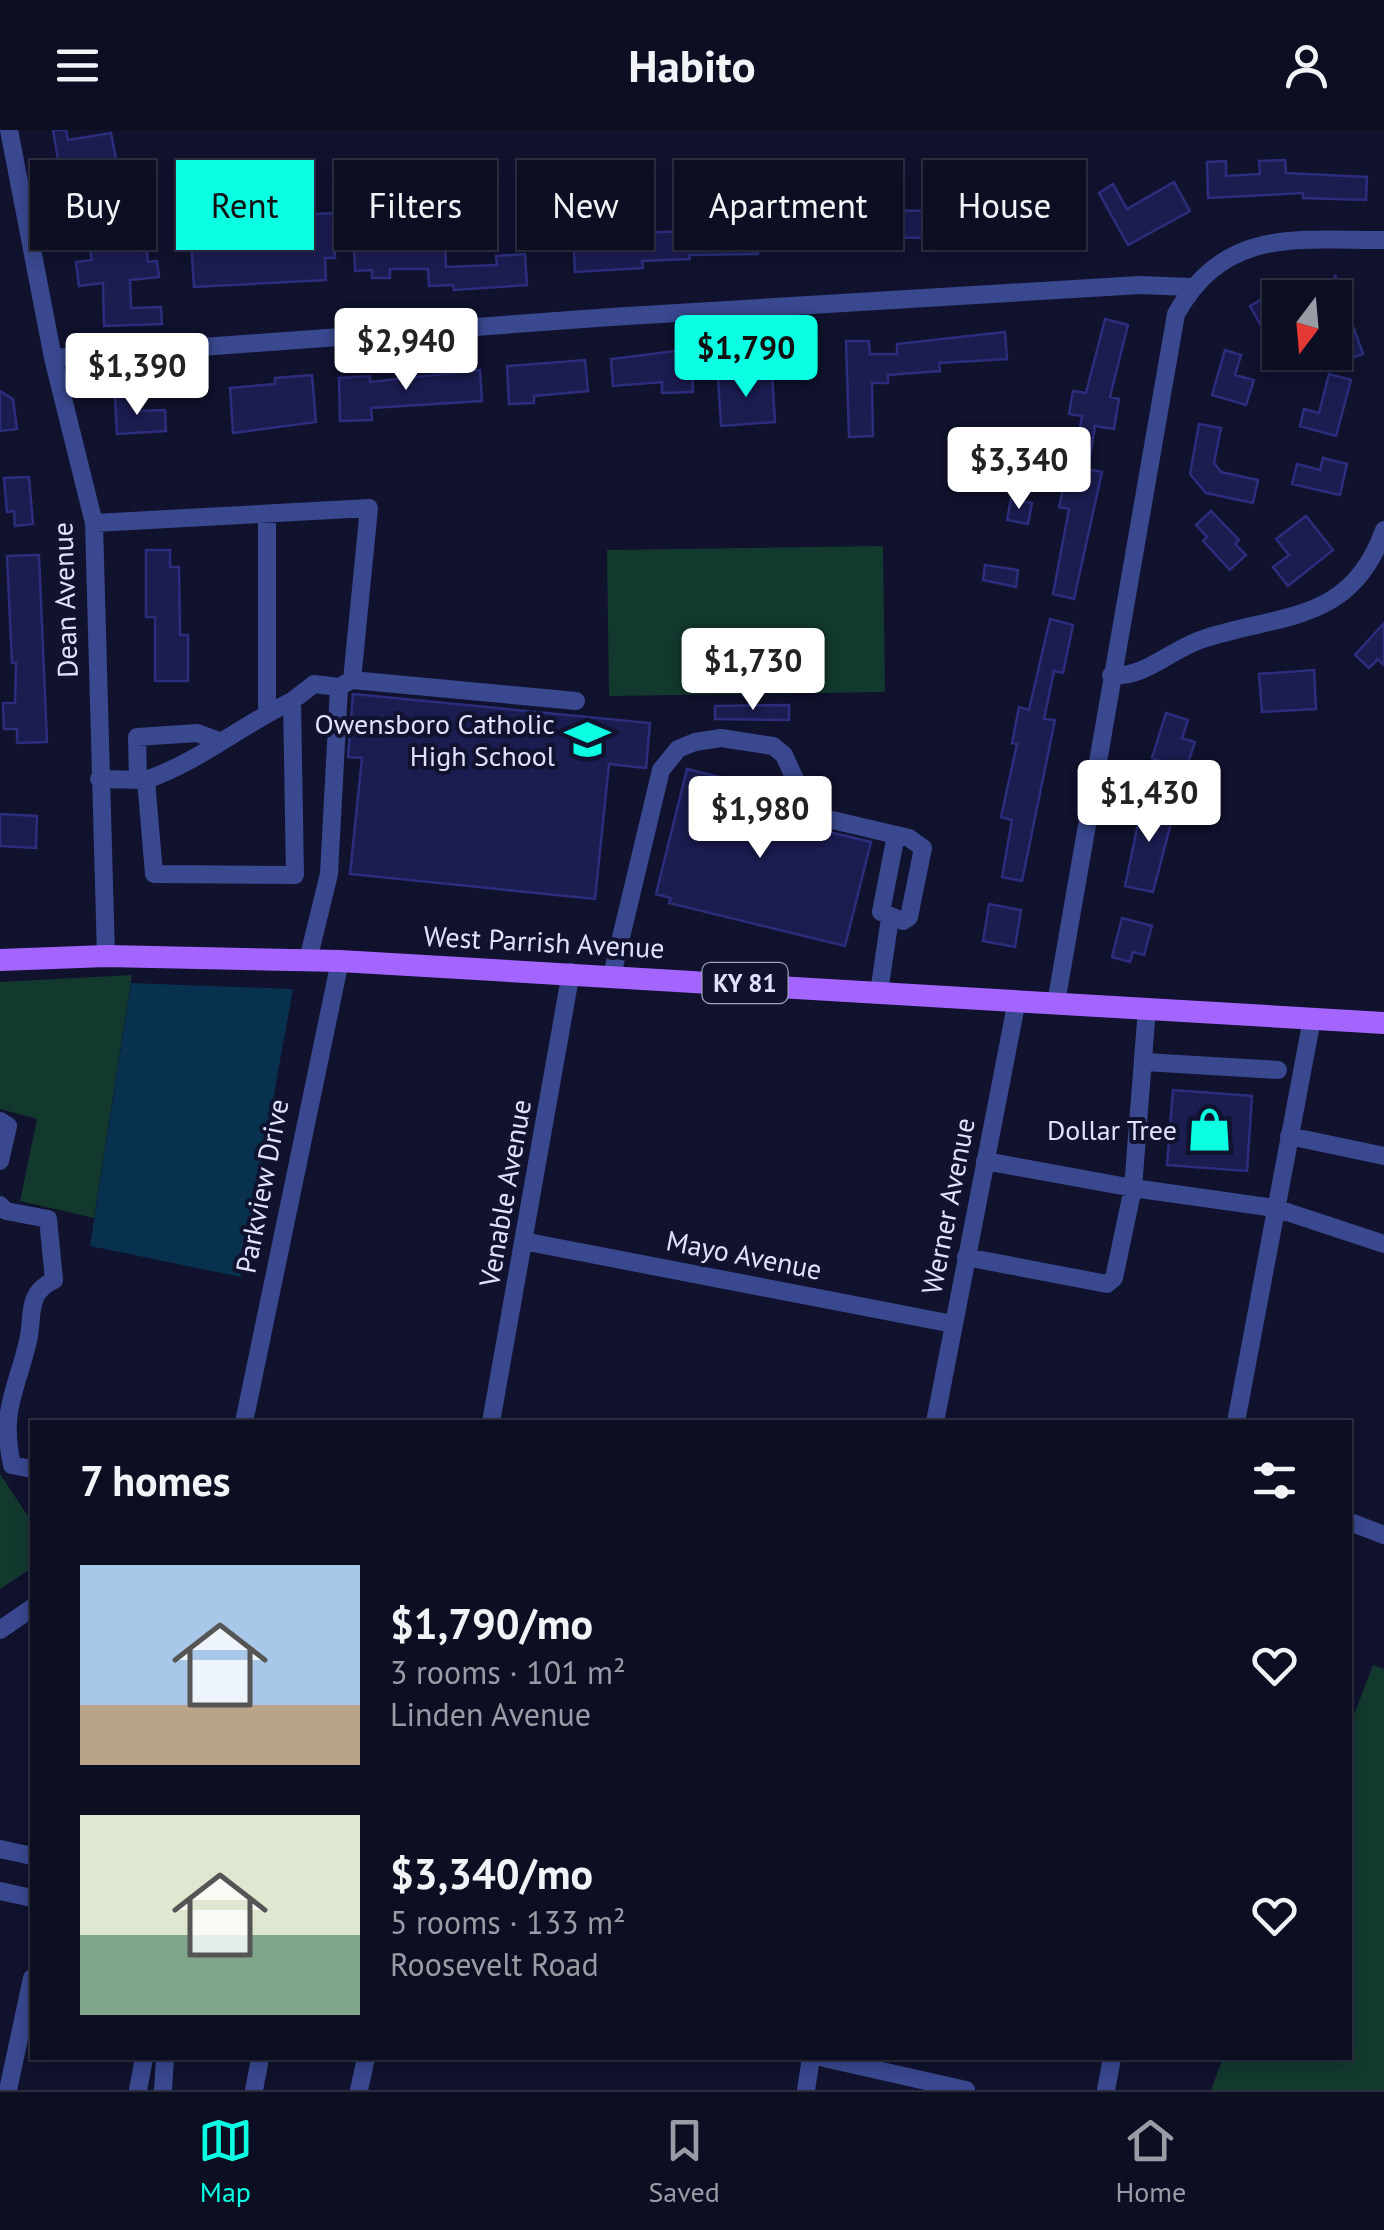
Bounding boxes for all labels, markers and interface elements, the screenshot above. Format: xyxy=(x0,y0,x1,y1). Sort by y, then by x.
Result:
text: Habito xyxy=(628,36,756,94)
icon: menu xyxy=(50,38,105,93)
icon: person xyxy=(1279,38,1334,93)
chip: Buy xyxy=(30,160,156,250)
chip: Rent xyxy=(176,160,314,250)
chip: Filters xyxy=(334,160,497,250)
chip: New xyxy=(517,160,654,250)
chip: Apartment xyxy=(674,160,903,250)
chip: House xyxy=(923,160,1086,250)
north arrow xyxy=(1262,280,1352,370)
map controls xyxy=(1262,280,1352,370)
pin: $2,940 xyxy=(325,308,487,393)
pin: $1,790 xyxy=(665,315,827,400)
text: $2,940 xyxy=(357,319,455,361)
text: $1,790 xyxy=(697,326,795,368)
pin: $1,390 xyxy=(56,333,218,418)
text: $1,390 xyxy=(88,344,186,386)
pin: $3,340 xyxy=(938,427,1100,512)
text: $3,340 xyxy=(970,438,1068,480)
street label: Dean Avenue xyxy=(43,522,86,678)
pin: $1,730 xyxy=(672,628,834,713)
text: $1,730 xyxy=(704,639,802,681)
place label: Owensboro Catholic High School xyxy=(315,705,555,774)
school or university icon: Owensboro Catholic High School xyxy=(564,716,612,764)
pin: $1,430 xyxy=(1068,760,1230,845)
text: $1,430 xyxy=(1100,771,1198,813)
pin: $1,980 xyxy=(679,776,841,861)
text: $1,980 xyxy=(711,787,809,829)
street label: West Parrish Avenue xyxy=(423,917,665,966)
road number: KY 81 xyxy=(702,963,788,1003)
street label: Parkview Drive xyxy=(227,1096,296,1276)
street label: Venable Avenue xyxy=(470,1097,539,1290)
shop icon: Dollar Tree xyxy=(1186,1106,1234,1154)
place label: Dollar Tree xyxy=(1047,1111,1177,1148)
street label: Werner Avenue xyxy=(912,1115,983,1297)
street label: Mayo Avenue xyxy=(663,1221,825,1288)
text: 7 homes xyxy=(80,1453,231,1508)
icon: filters xyxy=(1247,1453,1302,1508)
text: $1,790/mo xyxy=(390,1596,593,1651)
icon: home xyxy=(160,1605,280,1725)
icon: heart xyxy=(1247,1638,1302,1693)
text: 3 rooms · 101 m² xyxy=(390,1651,626,1693)
text: Linden Avenue xyxy=(390,1693,591,1735)
text: $3,340/mo xyxy=(390,1846,593,1901)
icon: home xyxy=(160,1855,280,1975)
icon: heart xyxy=(1247,1888,1302,1943)
text: 5 rooms · 133 m² xyxy=(390,1901,626,1943)
text: Roosevelt Road xyxy=(390,1943,599,1985)
tab: Map xyxy=(198,2113,253,2210)
tab: Saved xyxy=(648,2113,720,2210)
tab: Home xyxy=(1115,2113,1186,2210)

